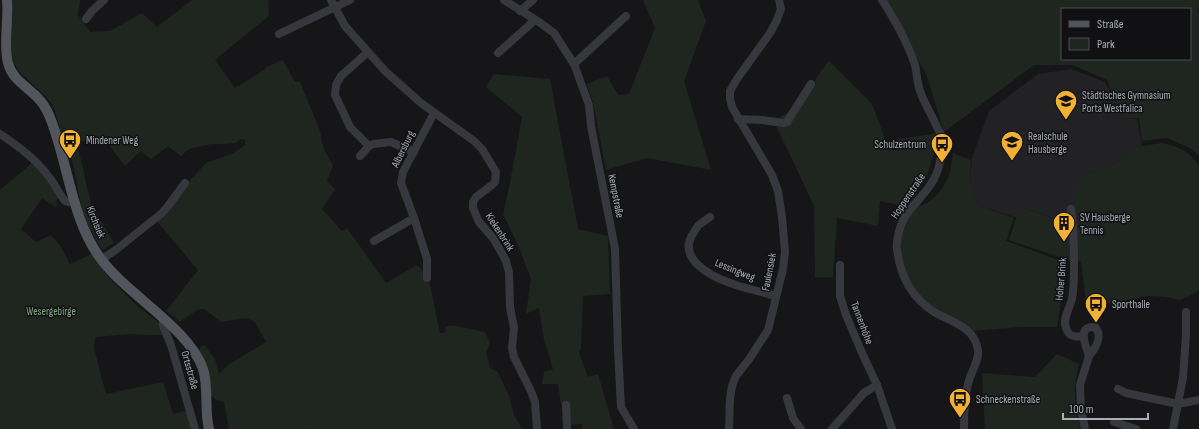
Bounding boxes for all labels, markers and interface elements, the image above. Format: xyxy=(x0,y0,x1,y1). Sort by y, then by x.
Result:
legend xyxy=(1061,8,1191,60)
text: Straße xyxy=(1097,17,1124,32)
text: Park xyxy=(1097,37,1115,52)
school or university icon: Städtisches Gymnasium Porta Westfalica xyxy=(1053,88,1079,121)
place label: Städtisches Gymnasium Porta Westfalica xyxy=(1082,89,1171,115)
bus stop icon: Mindener Weg xyxy=(57,127,83,160)
street label: Albersburg xyxy=(388,128,418,170)
school or university icon: Realschule Hausberge xyxy=(999,129,1025,162)
place label: Realschule Hausberge xyxy=(1028,130,1068,156)
bus stop icon: Schulzentrum xyxy=(929,131,955,164)
place label: Mindener Weg xyxy=(86,134,139,147)
place label: Schulzentrum xyxy=(874,138,926,151)
street label: Hoppenstraße xyxy=(888,171,928,221)
street label: Kempstraße xyxy=(605,173,627,219)
street label: Kirchsiek xyxy=(84,204,109,241)
street label: Kiekenbrink xyxy=(483,210,518,254)
building icon: SV Hausberge Tennis xyxy=(1051,210,1077,243)
place label: SV Hausberge Tennis xyxy=(1080,211,1130,237)
street label: Faulensiek xyxy=(759,251,779,292)
street label: Lessingweg xyxy=(713,256,758,284)
street label: Hoher Brink xyxy=(1053,256,1069,301)
bus stop icon: Sporthalle xyxy=(1083,291,1109,324)
place label: Sporthalle xyxy=(1112,298,1150,311)
street label: Tannenhöhe xyxy=(848,300,876,346)
park label: Wesergebirge xyxy=(26,305,76,318)
street label: Ortsstraße xyxy=(178,349,202,391)
bus stop icon: Schneckenstraße xyxy=(947,386,973,419)
place label: Schneckenstraße xyxy=(976,393,1040,406)
scale bar xyxy=(1063,395,1148,421)
text: 100 m xyxy=(1069,402,1094,417)

